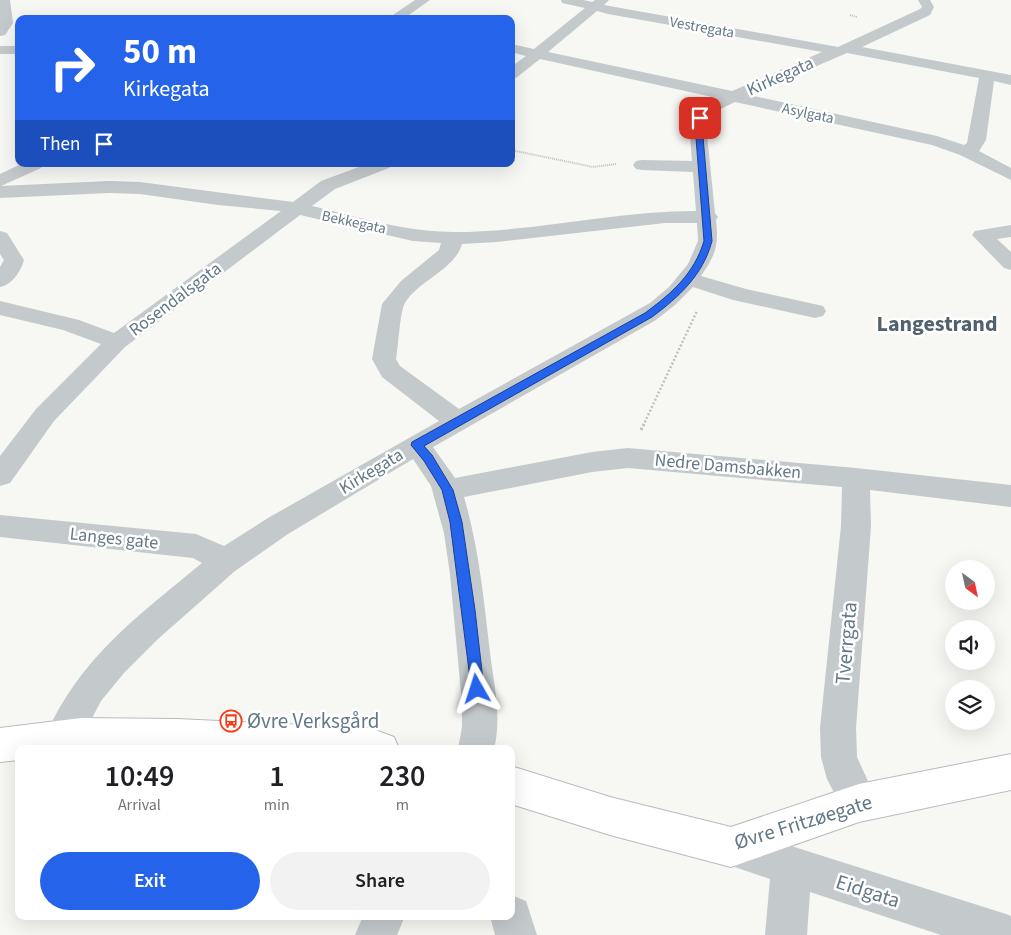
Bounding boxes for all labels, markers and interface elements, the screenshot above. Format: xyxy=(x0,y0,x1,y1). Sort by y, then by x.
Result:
street label: Vestregata xyxy=(668,11,736,44)
text: 50 m xyxy=(123,27,197,77)
icon: right xyxy=(40,35,105,100)
street label: Kirkegata xyxy=(743,51,818,102)
text: Kirkegata xyxy=(123,73,210,105)
pin xyxy=(679,97,721,139)
street label: Asylgata xyxy=(780,98,836,129)
icon: arrive xyxy=(686,104,714,132)
icon: arrive xyxy=(90,130,118,158)
text: Then xyxy=(40,131,80,158)
street label: Bekkegata xyxy=(320,205,388,240)
street label: Rosendalsgata xyxy=(124,256,227,342)
district label: Langestrand xyxy=(877,308,997,340)
street label: Kirkegata xyxy=(334,442,408,500)
street label: Nedre Damsbakken xyxy=(654,448,802,485)
street label: Langes gate xyxy=(68,521,160,556)
north arrow xyxy=(945,560,995,610)
map controls xyxy=(945,560,995,730)
street label: Tverrgata xyxy=(827,600,865,686)
button: sound xyxy=(945,620,995,670)
position arrow xyxy=(450,662,502,714)
button: layers xyxy=(945,680,995,730)
place label: Øvre Verksgård xyxy=(247,706,379,736)
bus stop icon: Øvre Verksgård xyxy=(219,709,243,733)
text: 10:49 xyxy=(105,755,174,798)
text: 1 xyxy=(269,755,285,798)
text: 230 xyxy=(379,755,425,798)
street label: Øvre Fritzøegate xyxy=(730,787,876,857)
text: Arrival xyxy=(118,794,161,816)
text: min xyxy=(264,794,290,816)
text: m xyxy=(396,794,409,816)
button: Exit xyxy=(40,852,260,910)
button: Share xyxy=(270,852,490,910)
street label: Eidgata xyxy=(832,867,904,915)

